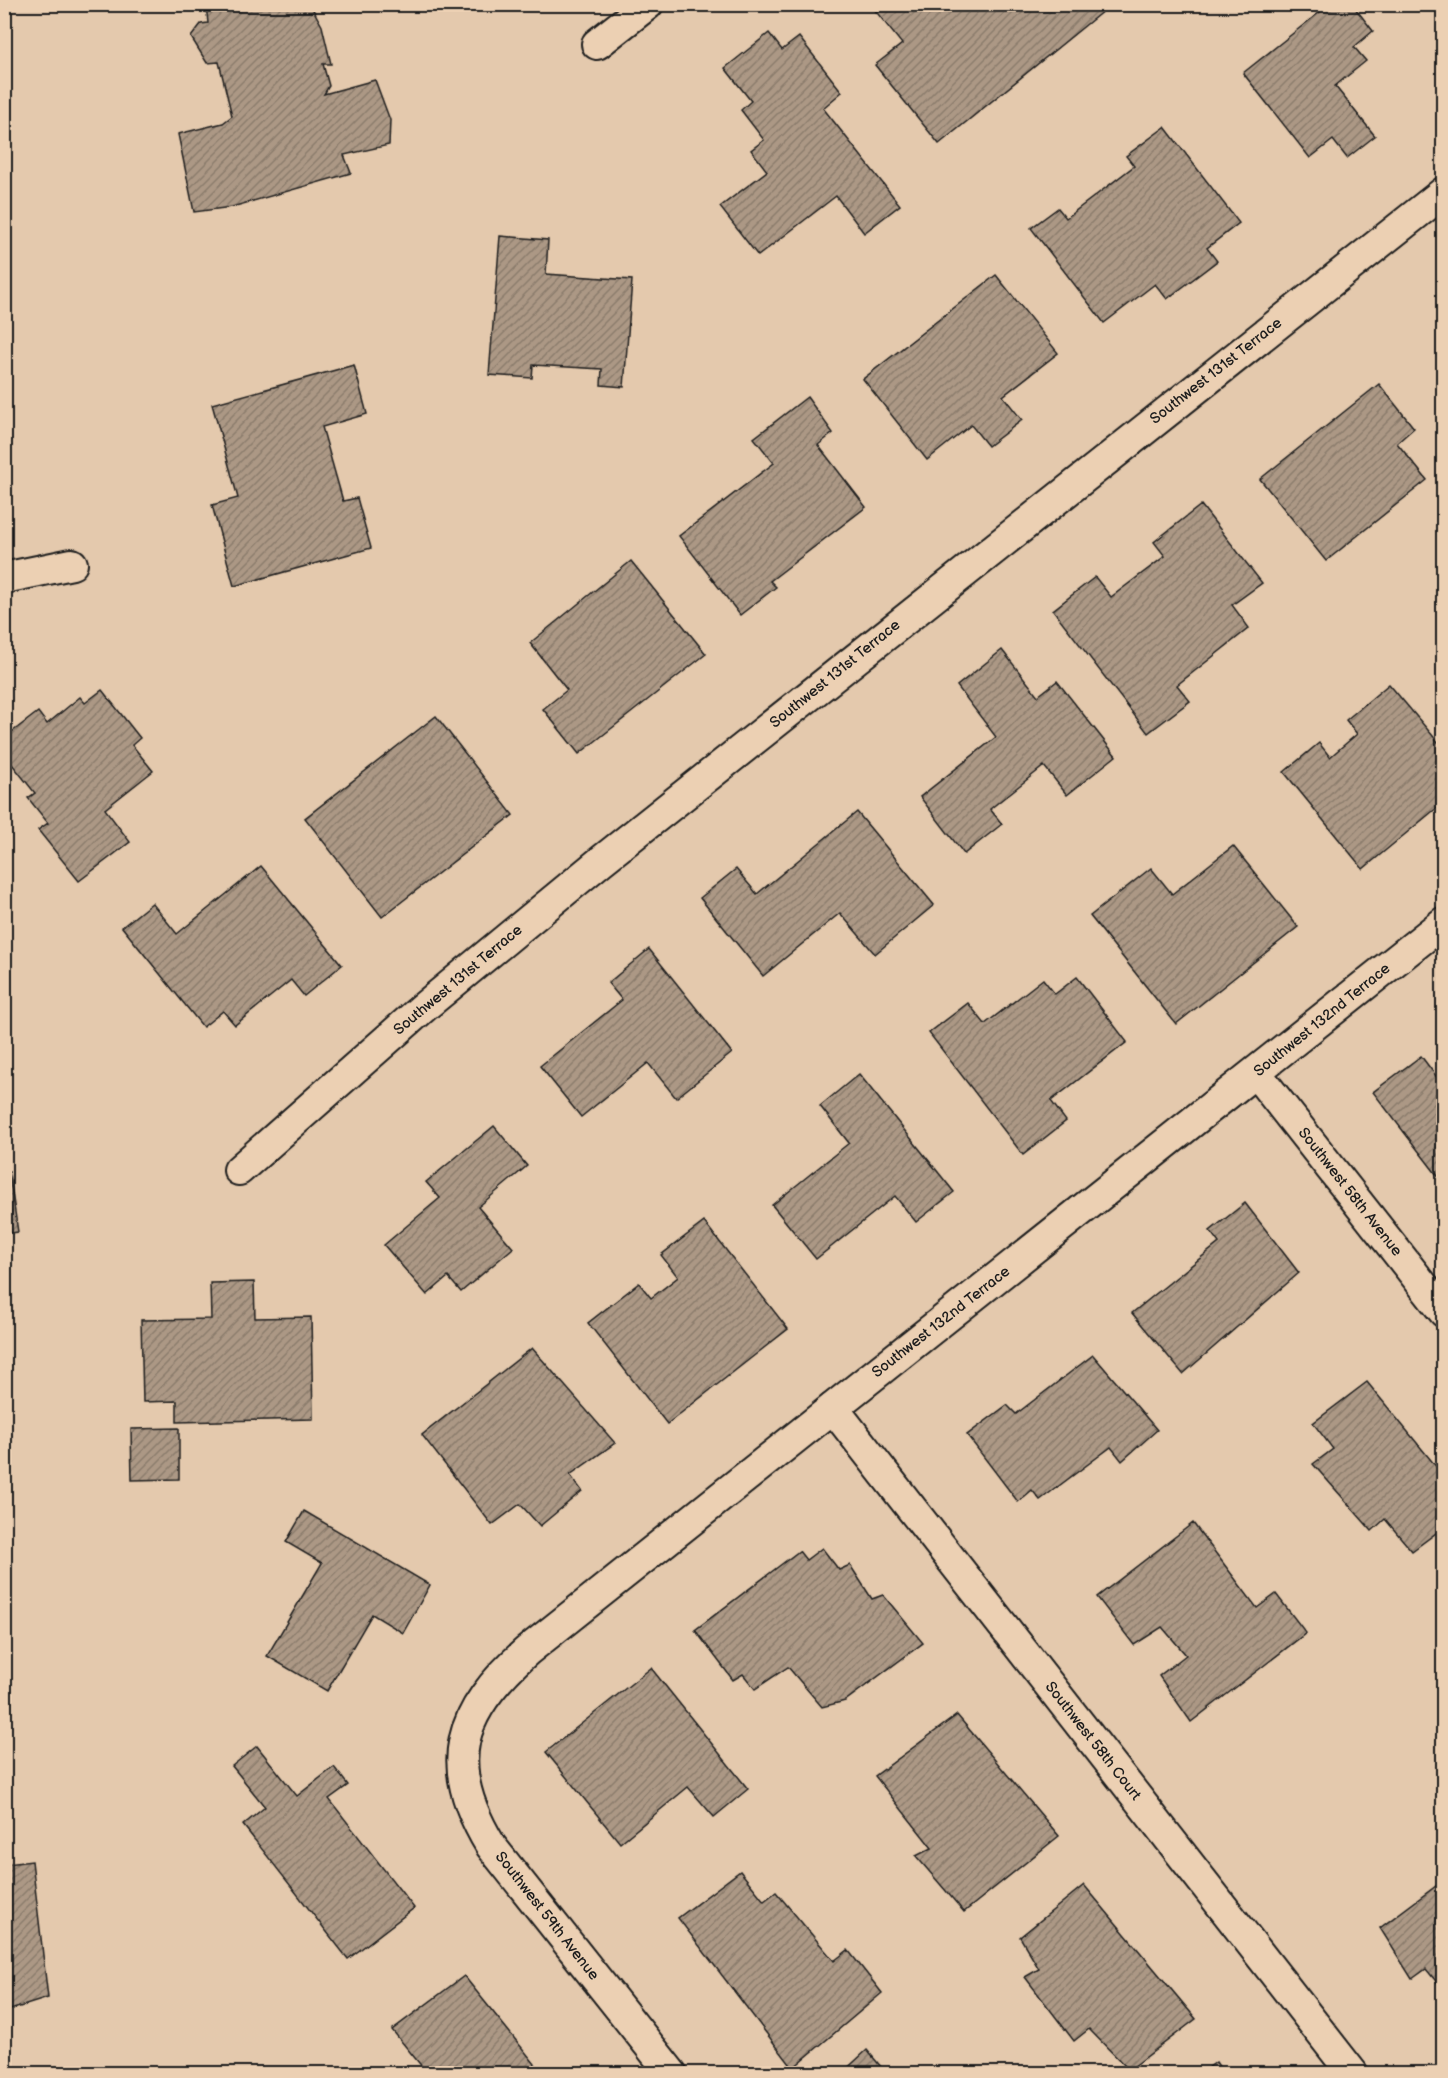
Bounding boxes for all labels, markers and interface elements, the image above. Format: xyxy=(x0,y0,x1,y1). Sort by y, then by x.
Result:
street label: Southwest 131st Terrace xyxy=(1146,314,1286,428)
street label: Southwest 131st Terrace xyxy=(766,616,904,732)
street label: Southwest 131st Terrace xyxy=(390,921,526,1039)
street label: Southwest 132nd Terrace xyxy=(1250,959,1394,1081)
street label: Southwest 58th Avenue xyxy=(1294,1124,1406,1260)
street label: Southwest 132nd Terrace xyxy=(868,1262,1014,1382)
street label: Southwest 58th Court xyxy=(1041,1678,1145,1804)
street label: Southwest 59th Avenue xyxy=(491,1848,603,1984)

